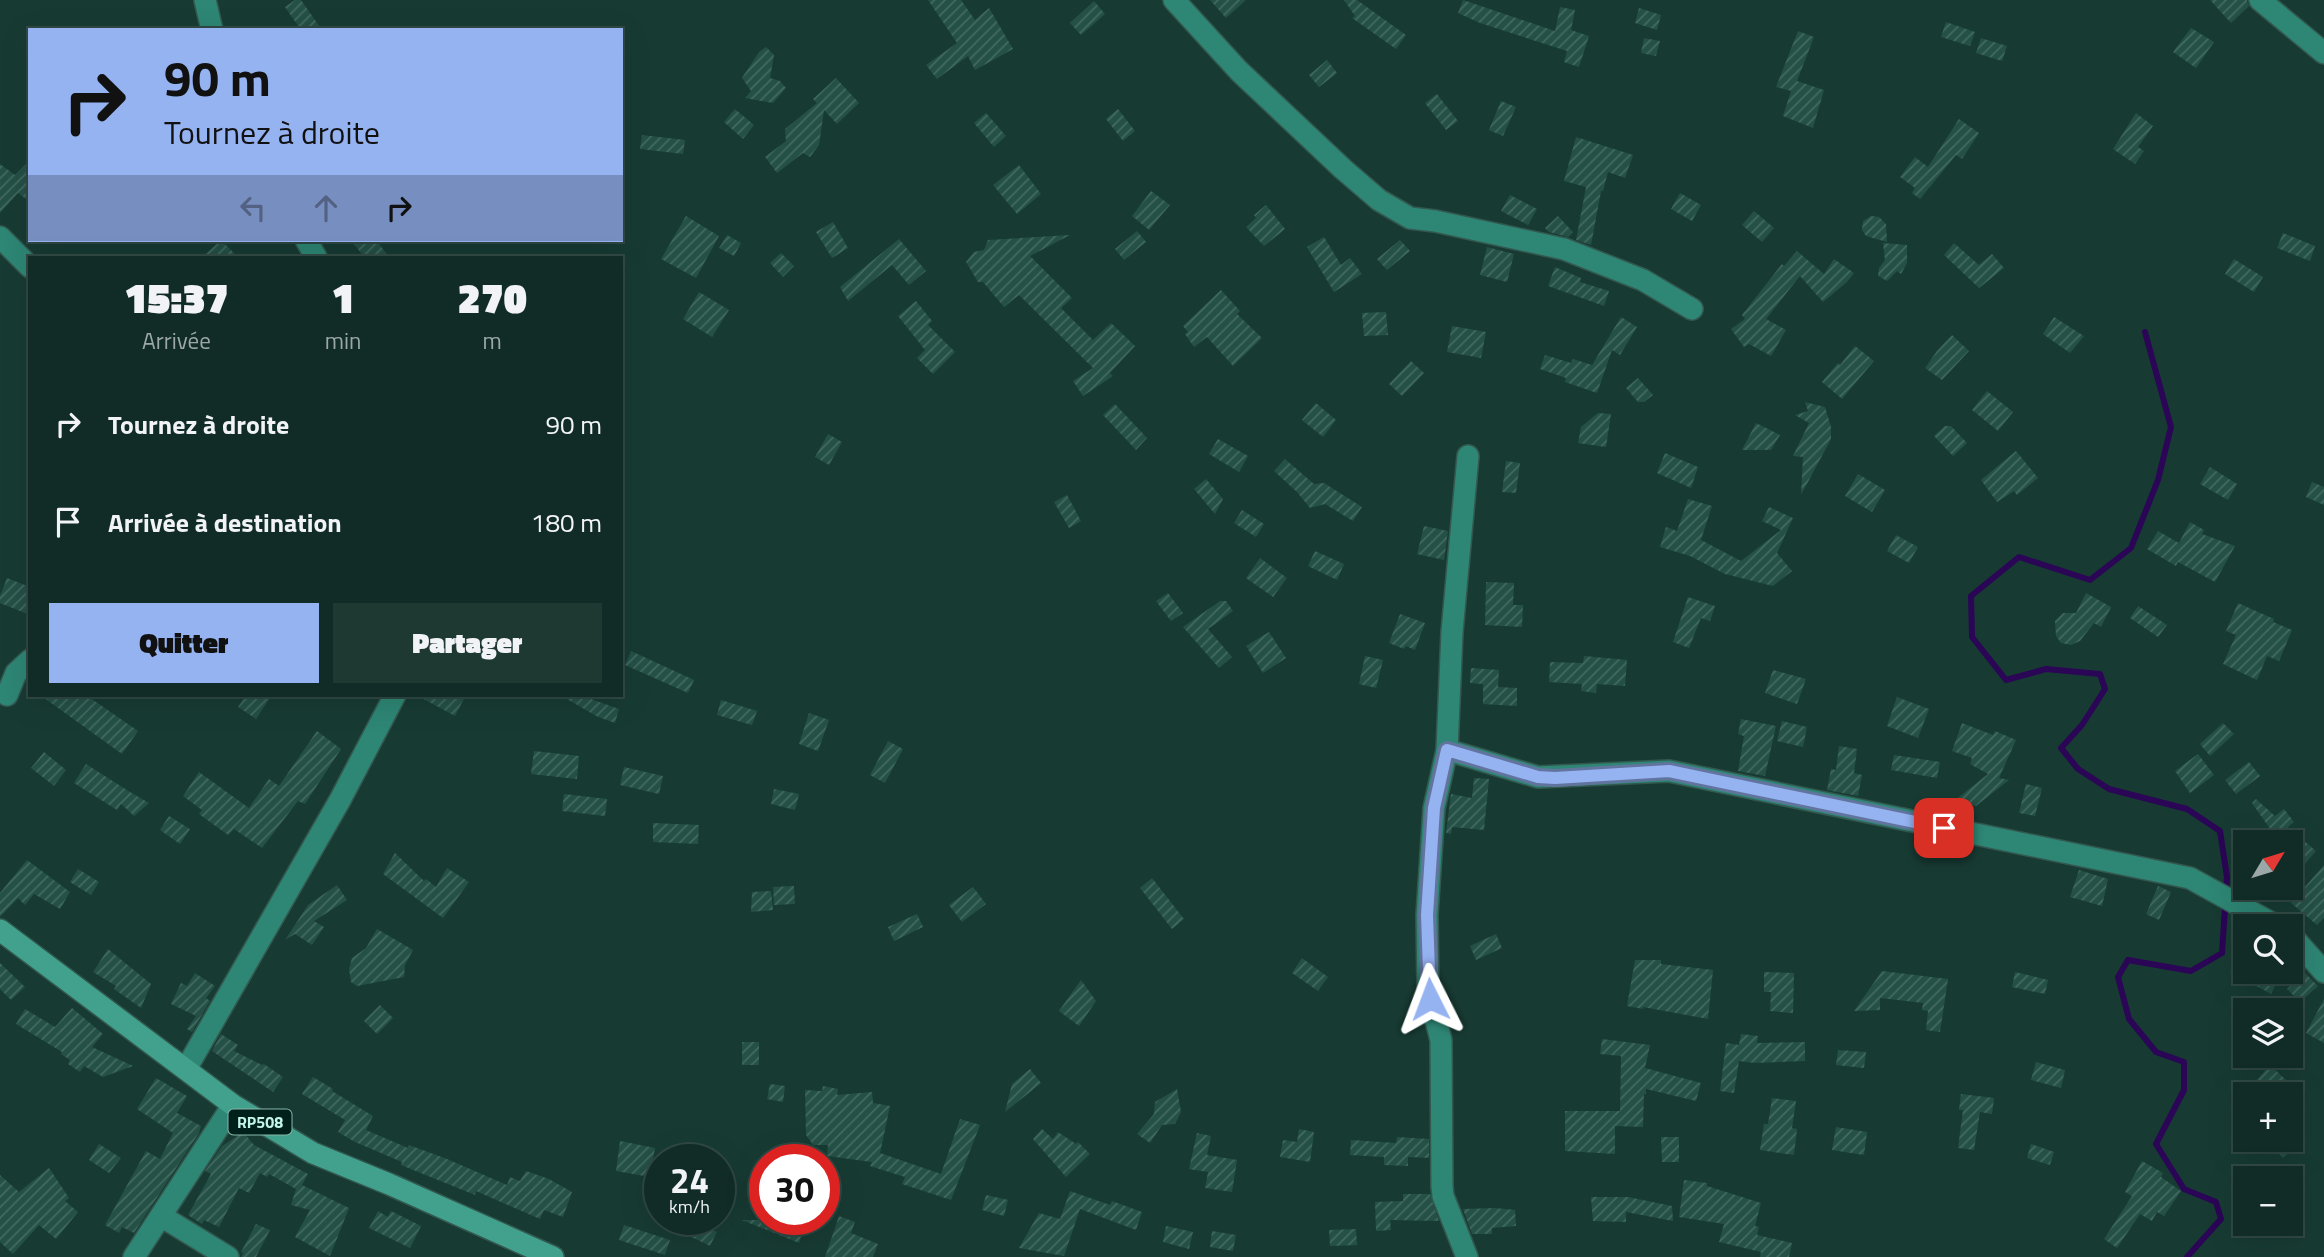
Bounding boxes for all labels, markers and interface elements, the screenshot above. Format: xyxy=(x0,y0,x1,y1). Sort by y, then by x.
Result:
text: 90 m xyxy=(164,40,271,115)
icon: right xyxy=(49,56,140,147)
text: Tournez à droite xyxy=(164,108,380,156)
icon: left xyxy=(234,189,272,227)
icon: ahead xyxy=(307,189,345,227)
icon: right xyxy=(380,189,418,227)
text: 15:37 xyxy=(124,265,229,329)
text: 1 xyxy=(332,265,355,329)
text: 270 xyxy=(458,265,527,329)
text: Arrivée xyxy=(142,323,211,358)
text: min xyxy=(325,323,361,358)
text: m xyxy=(483,323,502,358)
icon: right xyxy=(49,405,87,443)
text: Tournez à droite xyxy=(108,405,289,444)
text: 90 m xyxy=(545,405,602,444)
icon: arrive xyxy=(49,503,87,541)
text: Arrivée à destination xyxy=(108,503,342,542)
text: 180 m xyxy=(531,503,602,542)
button: Quitter xyxy=(49,603,319,683)
button: Partager xyxy=(333,603,602,683)
pin xyxy=(1914,798,1974,858)
icon: arrive xyxy=(1925,809,1963,847)
north arrow xyxy=(2233,830,2303,900)
map controls xyxy=(2233,830,2303,1236)
button: search xyxy=(2233,914,2303,984)
position arrow xyxy=(1393,962,1467,1036)
button: layers xyxy=(2233,998,2303,1068)
button: + xyxy=(2233,1082,2303,1152)
road number: RP508 xyxy=(229,1110,292,1134)
speed limit sign: 30 xyxy=(749,1144,840,1235)
text: 24 xyxy=(670,1153,709,1207)
button: − xyxy=(2233,1166,2303,1236)
text: km/h xyxy=(669,1193,710,1220)

